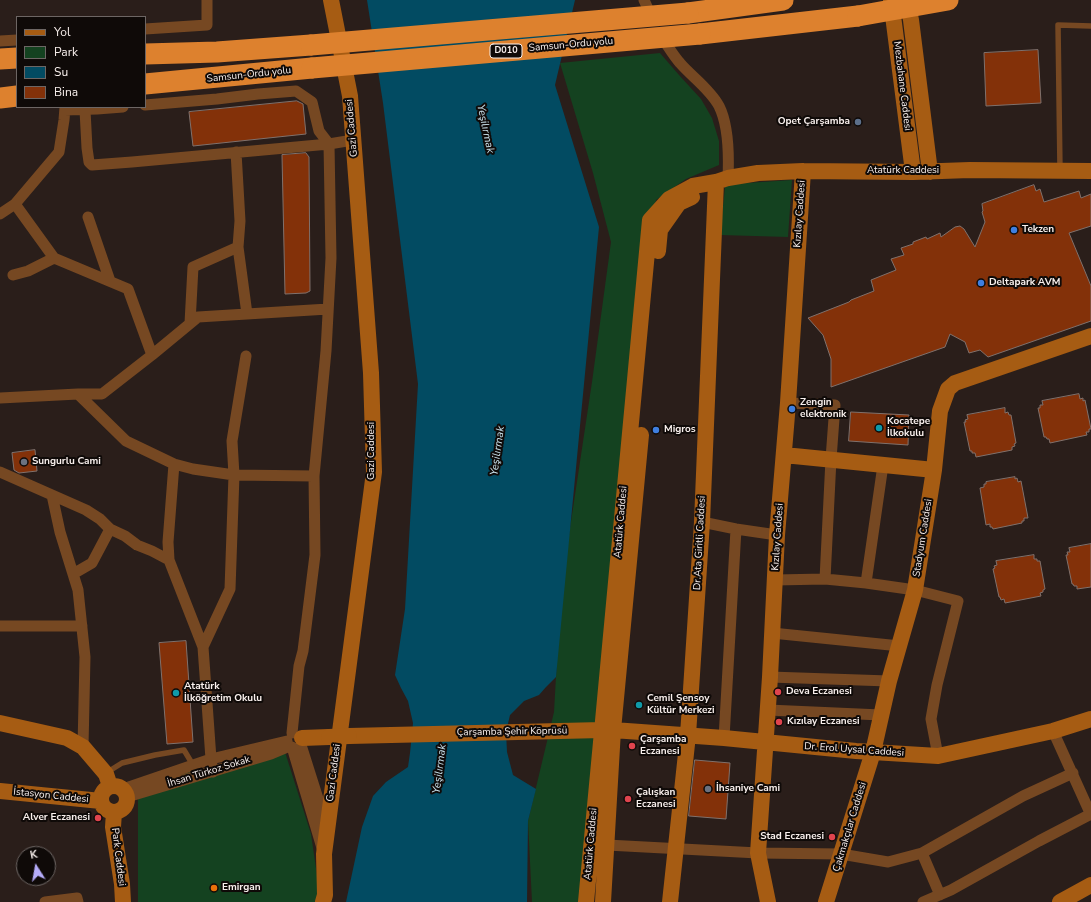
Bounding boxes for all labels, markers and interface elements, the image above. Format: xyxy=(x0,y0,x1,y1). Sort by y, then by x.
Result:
legend xyxy=(16,16,146,108)
text: Yol xyxy=(54,24,70,40)
street label: Samsun-Ordu yolu xyxy=(528,35,614,55)
street label: Mezbahane Caddesi xyxy=(891,41,913,131)
text: Park xyxy=(54,44,78,60)
road number: D010 xyxy=(490,44,522,58)
text: Su xyxy=(54,64,68,80)
street label: Samsun-Ordu yolu xyxy=(206,65,292,85)
text: Bina xyxy=(54,84,78,100)
street label: Gazi Caddesi xyxy=(343,99,361,157)
water label: Yeşilırmak xyxy=(473,103,497,155)
place label: Opet Çarşamba xyxy=(778,116,850,128)
marker: Opet Çarşamba xyxy=(853,117,863,127)
street label: Atatürk Caddesi xyxy=(867,165,939,177)
street label: Kızılay Caddesi xyxy=(792,180,808,248)
place label: Tekzen xyxy=(1022,224,1054,236)
marker: Tekzen xyxy=(1009,225,1019,235)
place label: Deltapark AVM xyxy=(989,277,1061,289)
marker: Deltapark AVM xyxy=(976,278,986,288)
place label: Zengin elektronik xyxy=(800,397,846,420)
marker: Zengin elektronik xyxy=(787,404,797,414)
place label: Kocatepe İlkokulu xyxy=(887,416,930,440)
street label: Gazi Caddesi xyxy=(366,422,378,480)
marker: Kocatepe İlkokulu xyxy=(874,423,884,433)
place label: Migros xyxy=(664,424,696,436)
water label: Yeşilırmak xyxy=(488,425,508,477)
marker: Migros xyxy=(651,425,661,435)
place label: Sungurlu Cami xyxy=(32,456,101,468)
marker: Sungurlu Cami xyxy=(19,457,29,467)
street label: Atatürk Caddesi xyxy=(612,486,630,558)
street label: Dr.Ata Giritli Caddesi xyxy=(692,495,708,591)
street label: Stadyum Caddesi xyxy=(911,498,935,578)
street label: Kızılay Caddesi xyxy=(770,503,786,571)
place label: Atatürk İlköğretim Okulu xyxy=(184,681,262,704)
place label: Deva Eczanesi xyxy=(786,686,852,698)
marker: Deva Eczanesi xyxy=(773,687,783,697)
marker: Atatürk İlköğretim Okulu xyxy=(171,688,181,698)
place label: Cemil Şensoy Kültür Merkezi xyxy=(647,693,715,716)
marker: Cemil Şensoy Kültür Merkezi xyxy=(634,700,644,710)
place label: Kızılay Eczanesi xyxy=(787,716,860,728)
marker: Kızılay Eczanesi xyxy=(774,717,784,727)
street label: Çarşamba Şehir Köprüsü xyxy=(457,725,567,739)
place label: Çarşamba Eczanesi xyxy=(640,734,687,758)
marker: Çarşamba Eczanesi xyxy=(627,741,637,751)
street label: Dr. Erol Uysal Caddesi xyxy=(804,741,904,759)
street label: Gazi Caddesi xyxy=(325,743,343,803)
water label: Yeşilırmak xyxy=(430,743,450,795)
street label: İhsan Türkoz Sokak xyxy=(166,754,252,790)
street label: Çakmakçılar Caddesi xyxy=(831,781,869,873)
place label: İhsaniye Cami xyxy=(716,783,780,795)
marker: İhsaniye Cami xyxy=(703,784,713,794)
street label: İstasyon Caddesi xyxy=(13,786,89,806)
place label: Çalışkan Eczanesi xyxy=(636,787,676,810)
marker: Çalışkan Eczanesi xyxy=(623,794,633,804)
street label: Atatürk Caddesi xyxy=(582,808,600,880)
place label: Alver Eczanesi xyxy=(23,812,90,824)
marker: Alver Eczanesi xyxy=(93,813,103,823)
street label: Park Caddesi xyxy=(108,827,128,887)
place label: Stad Eczanesi xyxy=(760,831,824,843)
marker: Stad Eczanesi xyxy=(827,832,837,842)
north arrow xyxy=(16,846,56,886)
text: K xyxy=(29,847,39,863)
place label: Emirgan xyxy=(222,882,260,894)
marker: Emirgan xyxy=(209,883,219,893)

